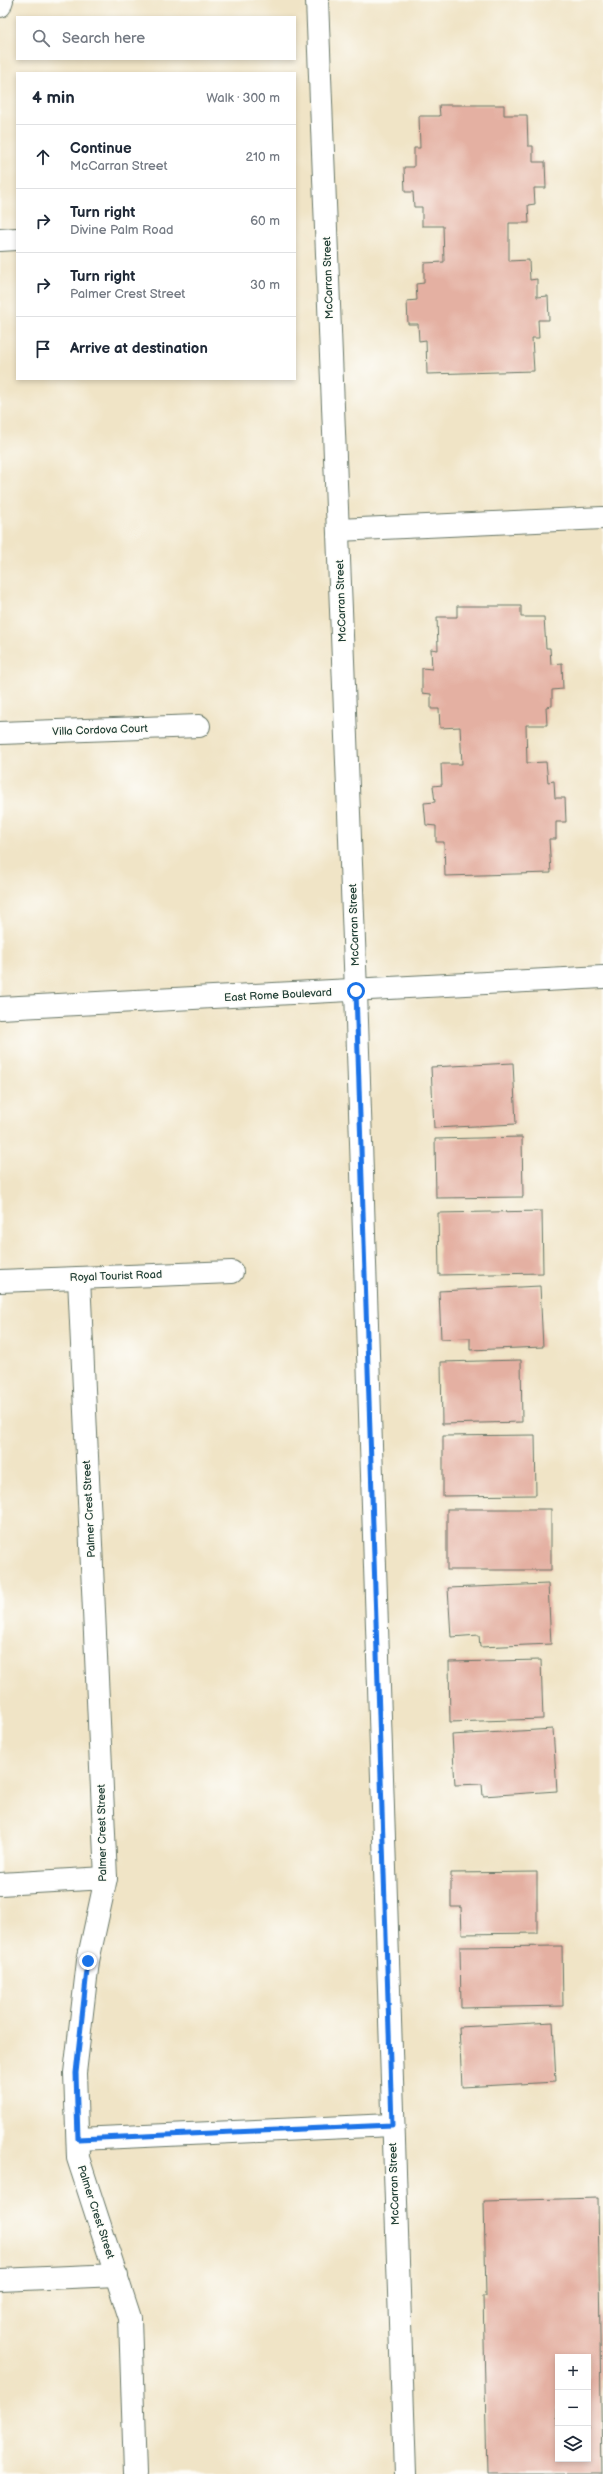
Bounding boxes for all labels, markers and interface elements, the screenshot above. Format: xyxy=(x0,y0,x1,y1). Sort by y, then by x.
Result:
search box xyxy=(16,16,296,60)
icon: search xyxy=(30,27,52,49)
text: Search here xyxy=(62,29,145,48)
text: 4 min xyxy=(32,88,75,108)
text: Walk · 300 m xyxy=(206,90,280,106)
text: Continue xyxy=(70,139,132,158)
icon: ahead xyxy=(32,146,54,168)
text: 210 m xyxy=(246,149,280,165)
text: McCarran Street xyxy=(70,158,168,174)
text: Turn right xyxy=(70,203,135,222)
icon: right xyxy=(32,210,54,232)
text: 60 m xyxy=(250,213,280,229)
text: Divine Palm Road xyxy=(70,222,174,238)
street label: McCarran Street xyxy=(320,236,336,319)
text: Turn right xyxy=(70,267,135,286)
icon: right xyxy=(32,274,54,296)
text: 30 m xyxy=(250,277,280,293)
text: Palmer Crest Street xyxy=(70,286,185,302)
icon: arrive xyxy=(32,338,54,360)
text: Arrive at destination xyxy=(70,339,208,358)
street label: McCarran Street xyxy=(333,559,349,642)
street label: Villa Cordova Court xyxy=(52,722,149,738)
street label: McCarran Street xyxy=(346,883,362,966)
route start xyxy=(347,982,365,1000)
street label: East Rome Boulevard xyxy=(224,986,332,1004)
street label: Royal Tourist Road xyxy=(70,1268,162,1284)
street label: Palmer Crest Street xyxy=(80,1459,98,1558)
street label: Palmer Crest Street xyxy=(95,1783,109,1882)
route end xyxy=(79,1952,97,1970)
street label: McCarran Street xyxy=(386,2142,402,2225)
street label: Palmer Crest Street xyxy=(75,2164,117,2261)
map controls xyxy=(555,2354,591,2462)
button: + xyxy=(555,2354,591,2390)
button: − xyxy=(555,2390,591,2426)
button: layers xyxy=(555,2426,591,2462)

